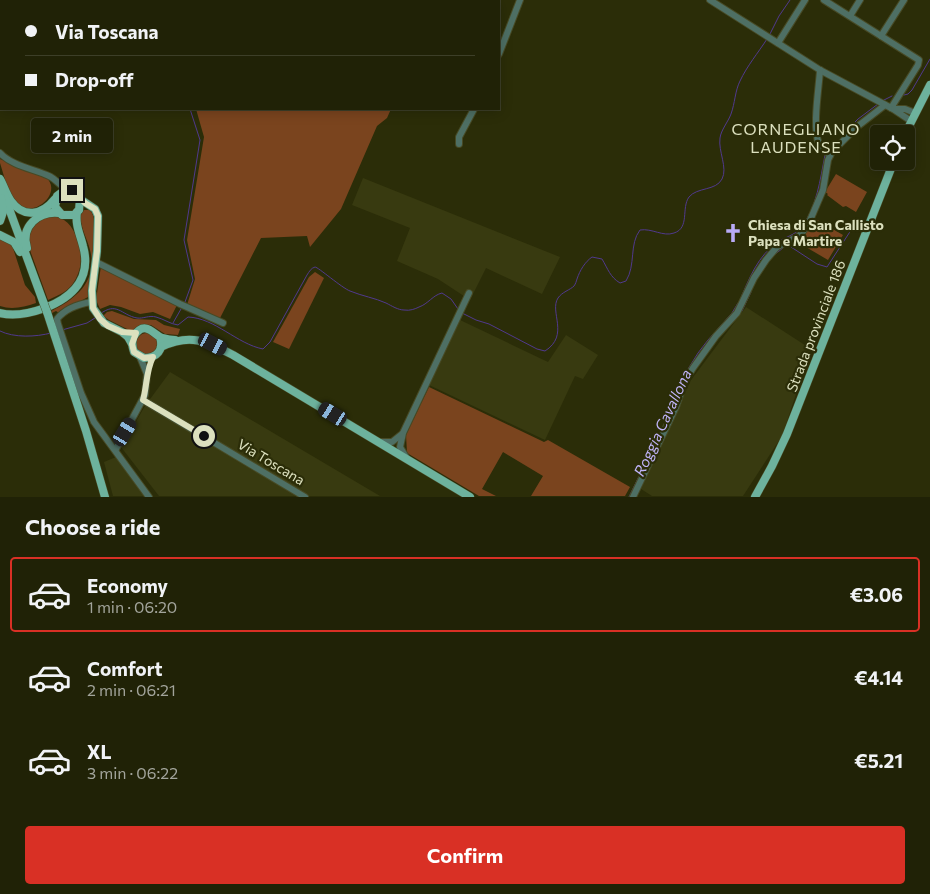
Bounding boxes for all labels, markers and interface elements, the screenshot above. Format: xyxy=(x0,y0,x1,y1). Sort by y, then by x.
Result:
text: Via Toscana xyxy=(55,20,159,43)
text: Drop-off xyxy=(55,68,134,91)
callout: 2 min xyxy=(31,118,113,152)
district label: CORNEGLIANO LAUDENSE xyxy=(732,119,860,156)
map controls xyxy=(870,125,915,170)
button: locate xyxy=(870,125,915,170)
text: 2 min xyxy=(52,126,92,145)
route end xyxy=(61,179,83,201)
place label: Chiesa di San Callisto Papa e Martire xyxy=(748,216,884,249)
church icon: Chiesa di San Callisto Papa e Martire xyxy=(722,222,744,244)
street label: Strada provinciale 186 xyxy=(783,258,848,394)
car xyxy=(196,331,229,357)
water label: Roggia Cavallona xyxy=(630,366,695,479)
car xyxy=(316,400,349,428)
car xyxy=(110,415,139,449)
route start xyxy=(193,425,215,447)
street label: Via Toscana xyxy=(235,435,308,488)
text: Choose a ride xyxy=(25,513,160,540)
icon: car xyxy=(27,572,72,617)
text: Economy xyxy=(87,574,168,597)
text: €3.06 xyxy=(850,583,903,606)
text: 1 min · 06:20 xyxy=(87,597,177,616)
icon: car xyxy=(27,655,72,700)
text: Comfort xyxy=(87,657,163,680)
text: €4.14 xyxy=(854,666,903,689)
text: 2 min · 06:21 xyxy=(87,680,176,699)
icon: car xyxy=(27,738,72,783)
text: XL xyxy=(87,740,112,763)
text: €5.21 xyxy=(854,749,903,772)
text: 3 min · 06:22 xyxy=(87,763,178,782)
button: Confirm xyxy=(25,826,905,884)

